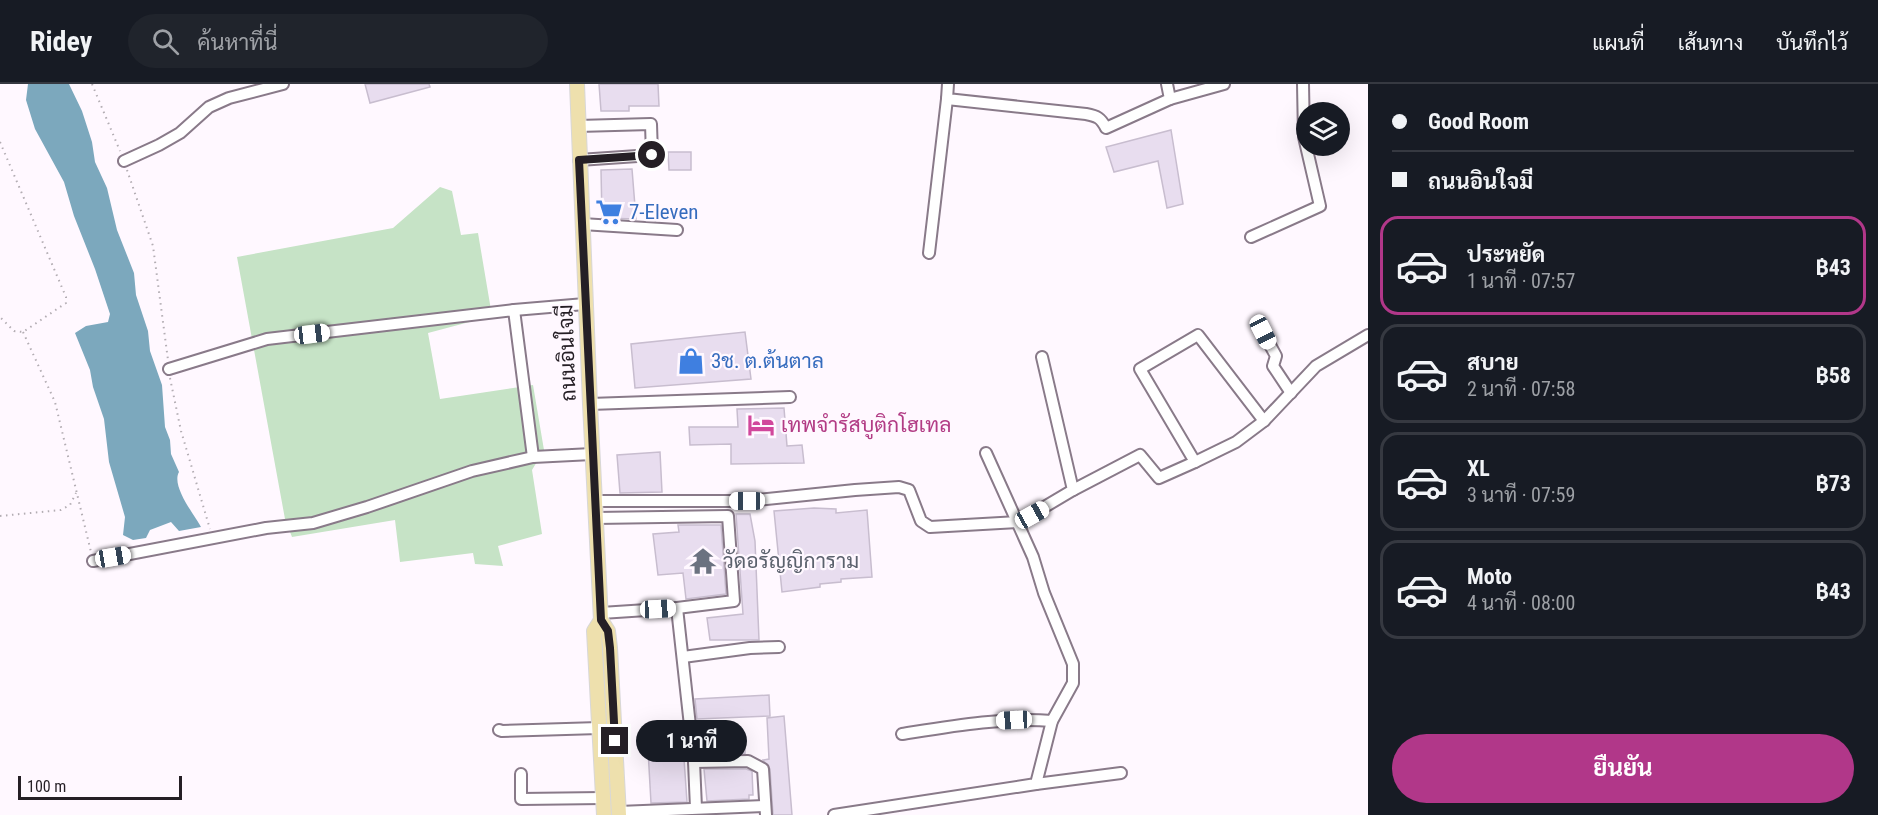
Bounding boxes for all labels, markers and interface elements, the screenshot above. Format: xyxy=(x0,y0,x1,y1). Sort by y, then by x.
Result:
search box xyxy=(128,14,548,68)
text: Ridey xyxy=(30,25,92,58)
icon: search xyxy=(149,25,182,58)
text: ค้นหาที่นี่ xyxy=(197,30,278,55)
text: แผนที่ xyxy=(1592,31,1645,55)
text: เส้นทาง xyxy=(1678,31,1743,55)
text: บันทึกไว้ xyxy=(1776,31,1848,55)
map controls xyxy=(1296,102,1350,156)
button: layers xyxy=(1296,102,1350,156)
text: Good Room xyxy=(1428,109,1529,134)
route start xyxy=(638,141,665,168)
text: ถนนอินใจมี xyxy=(1428,169,1533,194)
supermarket icon: 7-Eleven xyxy=(594,197,624,227)
place label: 7-Eleven xyxy=(629,200,698,224)
icon: car xyxy=(1395,239,1449,293)
text: ประหยัด xyxy=(1467,242,1545,267)
text: ฿43 xyxy=(1815,255,1851,280)
text: 1 นาที · 07:57 xyxy=(1467,269,1575,293)
street label: ถนนอินใจมี xyxy=(552,304,581,402)
car xyxy=(1247,312,1279,352)
car xyxy=(293,323,331,345)
shop icon: 3ช. ต.ต้นตาล xyxy=(676,346,706,376)
icon: car xyxy=(1395,347,1449,401)
place label: 3ช. ต.ต้นตาล xyxy=(711,349,824,373)
text: สบาย xyxy=(1467,350,1519,375)
text: ฿58 xyxy=(1815,363,1851,388)
text: 2 นาที · 07:58 xyxy=(1467,377,1575,401)
hotel icon: เทพจำรัสบูติกโฮเทล xyxy=(746,410,776,440)
place label: เทพจำรัสบูติกโฮเทล xyxy=(781,412,951,440)
icon: car xyxy=(1395,455,1449,509)
text: XL xyxy=(1467,456,1490,481)
text: ฿73 xyxy=(1815,471,1851,496)
text: 3 นาที · 07:59 xyxy=(1467,483,1575,507)
car xyxy=(729,492,765,510)
car xyxy=(1012,498,1052,532)
car xyxy=(94,545,132,569)
temple icon: วัดอรัญญิการาม xyxy=(688,546,718,576)
place label: วัดอรัญญิการาม xyxy=(723,549,859,573)
icon: car xyxy=(1395,563,1449,617)
text: Moto xyxy=(1467,564,1512,589)
text: ฿43 xyxy=(1815,579,1851,604)
text: 4 นาที · 08:00 xyxy=(1467,591,1575,615)
car xyxy=(640,599,676,619)
car xyxy=(996,710,1032,730)
callout: 1 นาที xyxy=(636,720,747,762)
route end xyxy=(601,727,628,754)
text: 1 นาที xyxy=(666,729,717,753)
button: ยืนยัน xyxy=(1392,734,1854,803)
scale bar xyxy=(18,773,182,800)
text: 100 m xyxy=(27,777,66,796)

